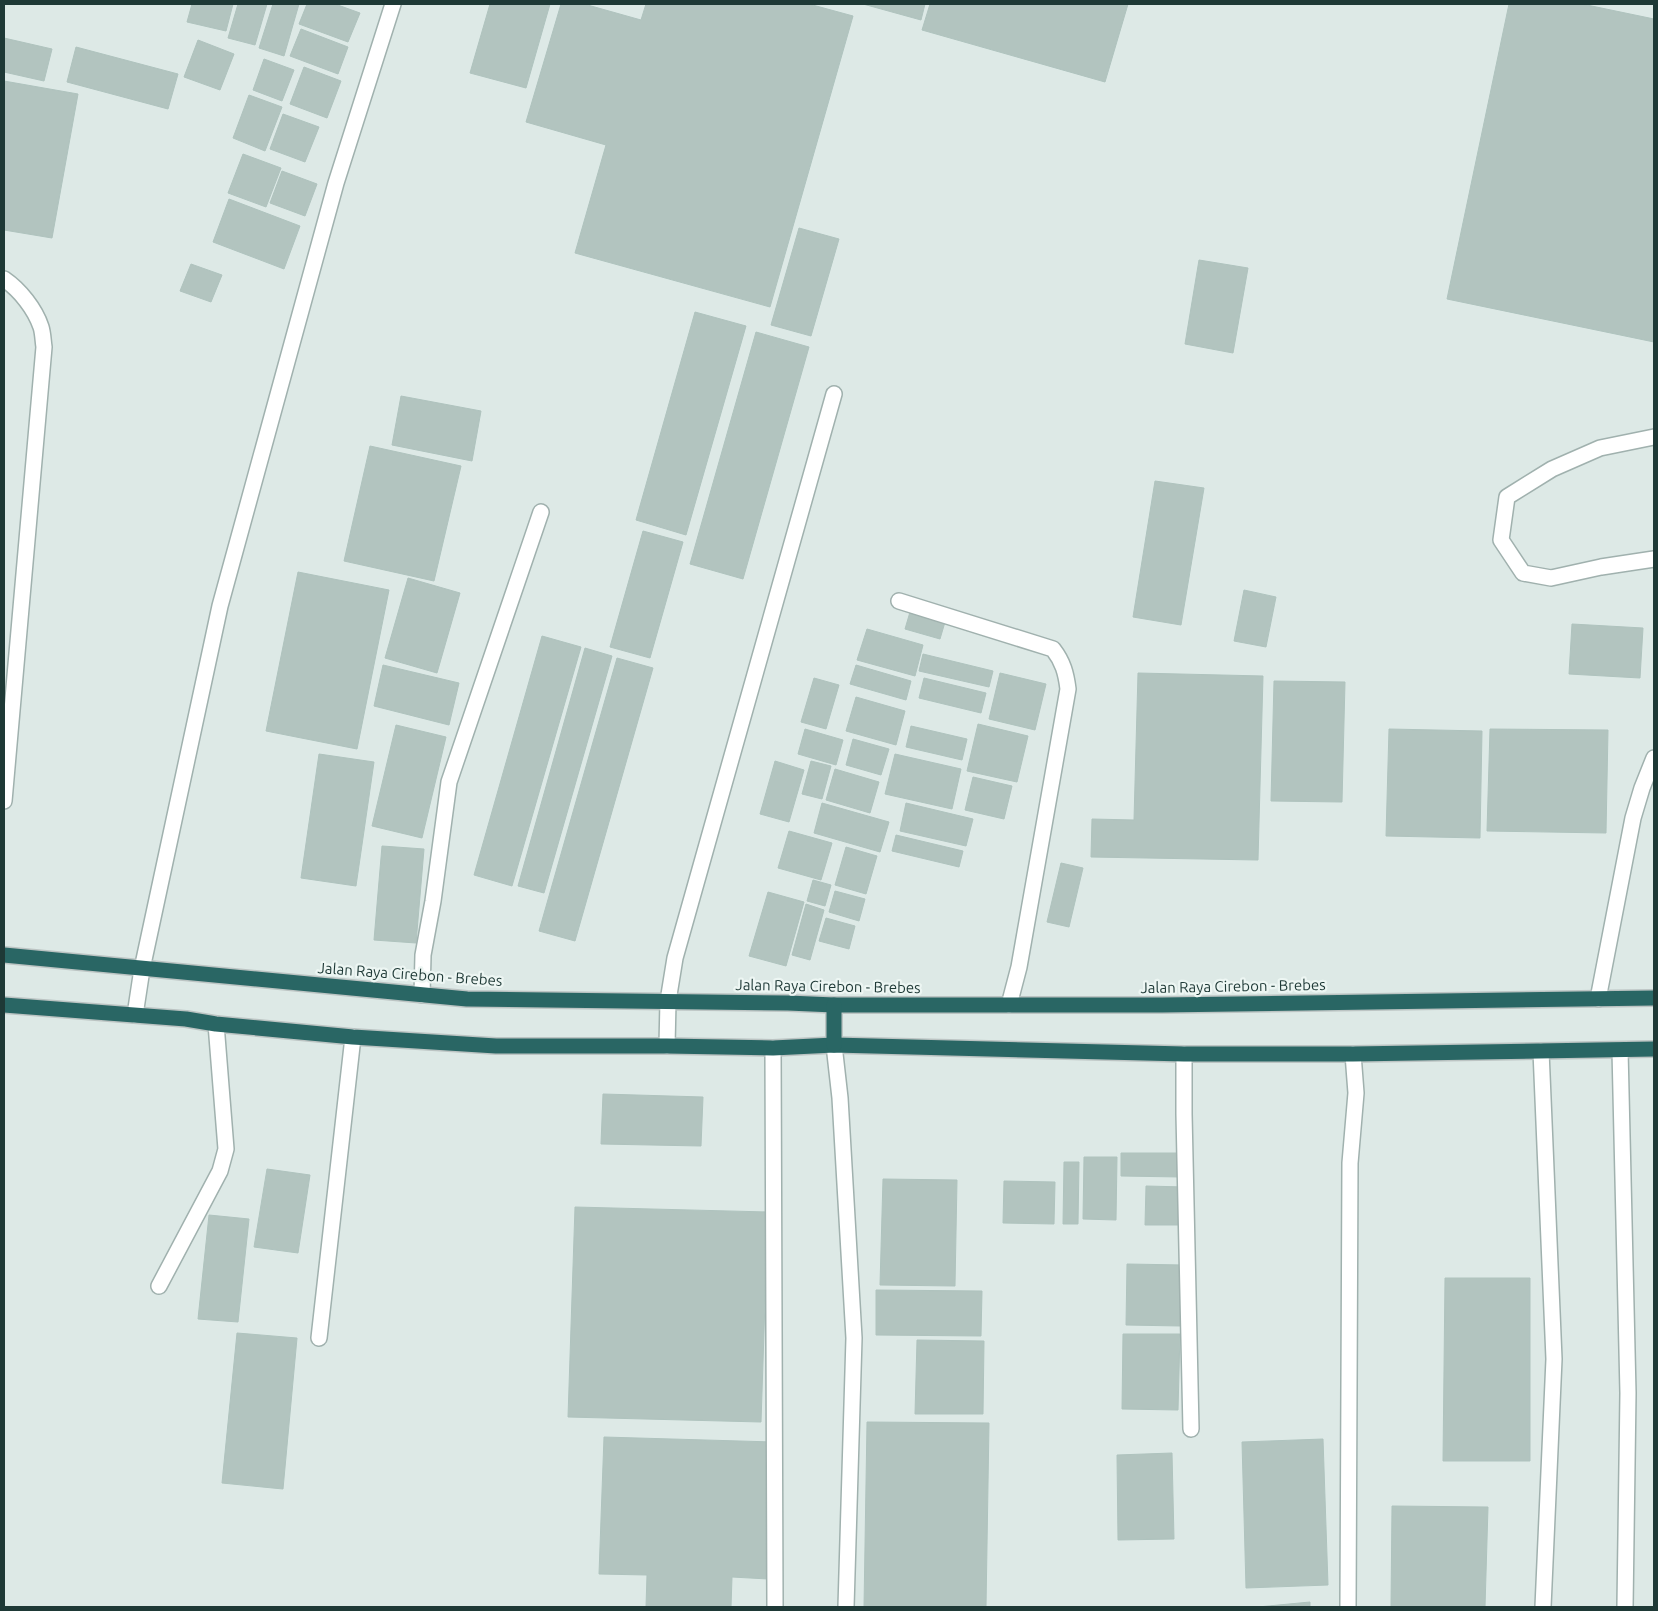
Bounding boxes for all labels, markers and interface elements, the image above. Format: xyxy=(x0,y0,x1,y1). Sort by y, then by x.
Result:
street label: Jalan Raya Cirebon - Brebes xyxy=(317,959,503,989)
street label: Jalan Raya Cirebon - Brebes xyxy=(735,976,921,996)
street label: Jalan Raya Cirebon - Brebes xyxy=(1140,976,1326,996)

